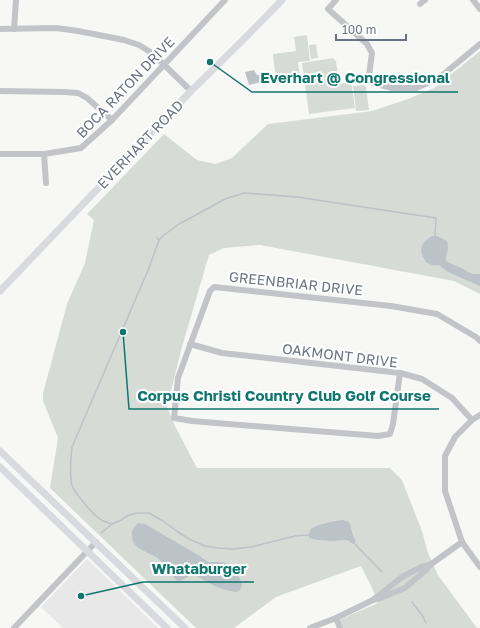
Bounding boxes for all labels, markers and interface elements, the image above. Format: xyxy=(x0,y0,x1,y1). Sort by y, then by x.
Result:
scale bar xyxy=(336,16,406,42)
text: 100 m xyxy=(342,22,376,37)
street label: BOCA RATON DRIVE xyxy=(72,33,178,141)
callout: Everhart @ Congressional xyxy=(252,65,458,92)
text: Everhart @ Congressional xyxy=(260,68,450,86)
street label: EVERHART ROAD xyxy=(93,96,187,192)
street label: GREENBRIAR DRIVE xyxy=(228,268,364,298)
street label: OAKMONT DRIVE xyxy=(281,339,399,371)
callout: Corpus Christi Country Club Golf Course xyxy=(129,382,439,409)
text: Corpus Christi Country Club Golf Course xyxy=(137,386,431,404)
callout: Whataburger xyxy=(143,555,254,582)
text: Whataburger xyxy=(151,559,247,577)

